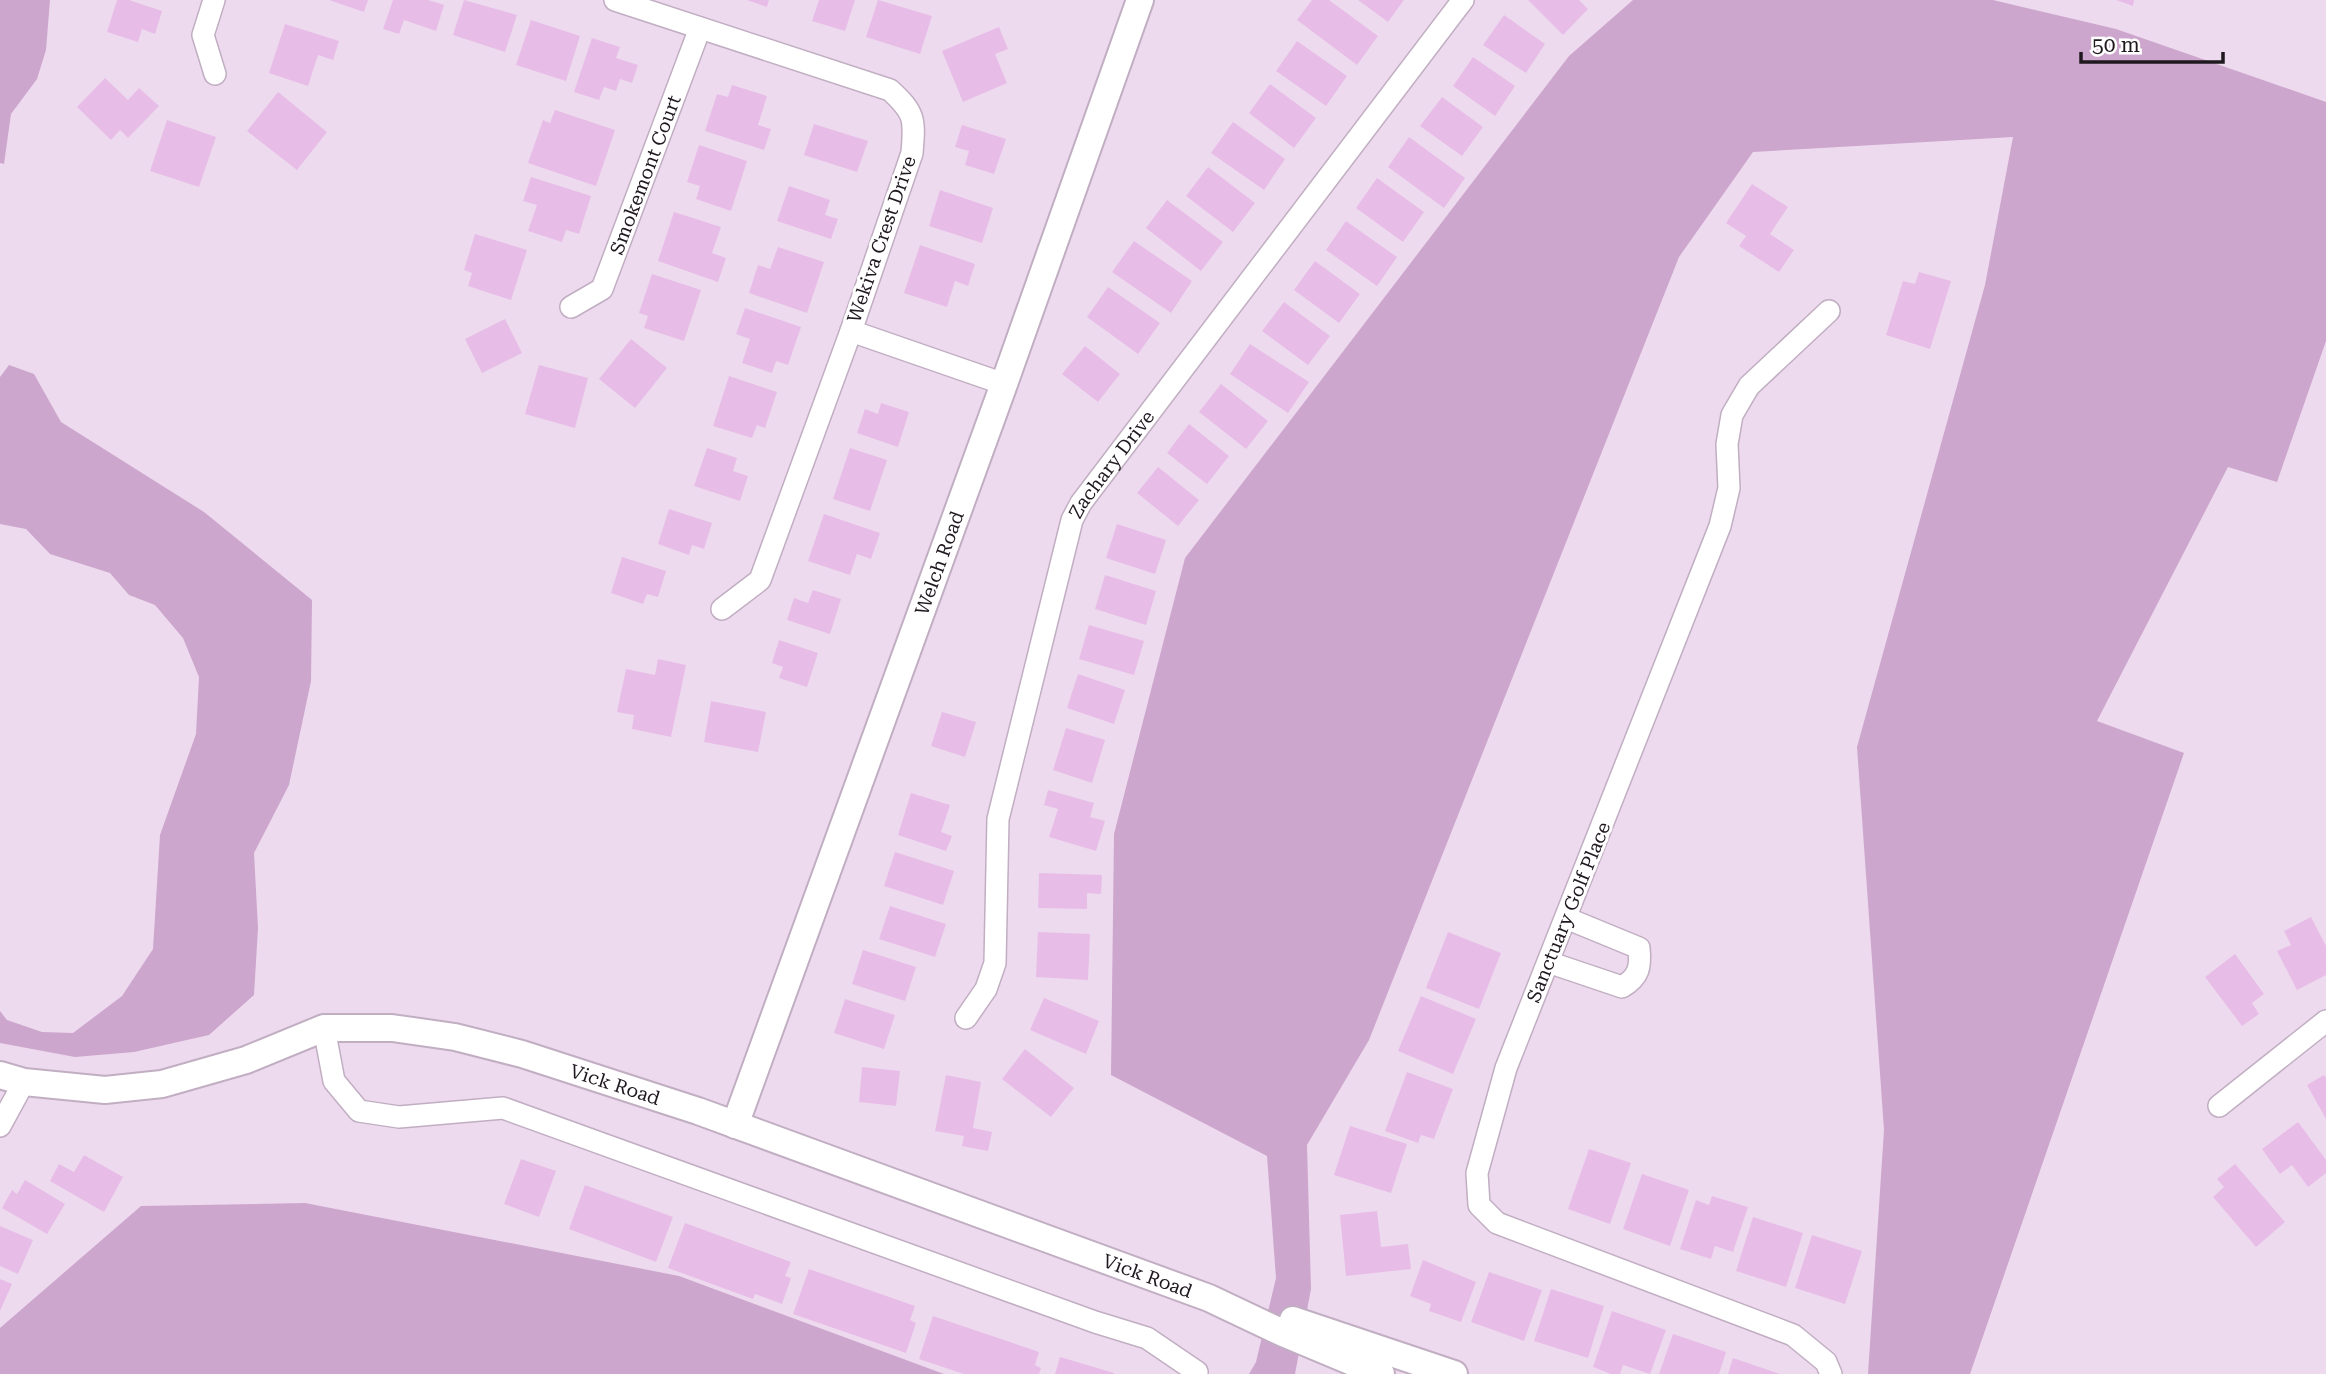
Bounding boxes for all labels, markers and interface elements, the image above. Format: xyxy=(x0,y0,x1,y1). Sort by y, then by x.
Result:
scale bar xyxy=(2081,21,2223,65)
text: 50 m xyxy=(2092,33,2140,57)
street label: Smokemont Court xyxy=(605,92,686,258)
street label: Wekiva Crest Drive xyxy=(842,153,921,326)
street label: Zachary Drive xyxy=(1064,406,1159,522)
street label: Welch Road xyxy=(910,508,969,618)
street label: Sanctuary Golf Place xyxy=(1522,819,1615,1006)
street label: Vick Road xyxy=(567,1059,663,1110)
street label: Vick Road xyxy=(1100,1249,1195,1303)

